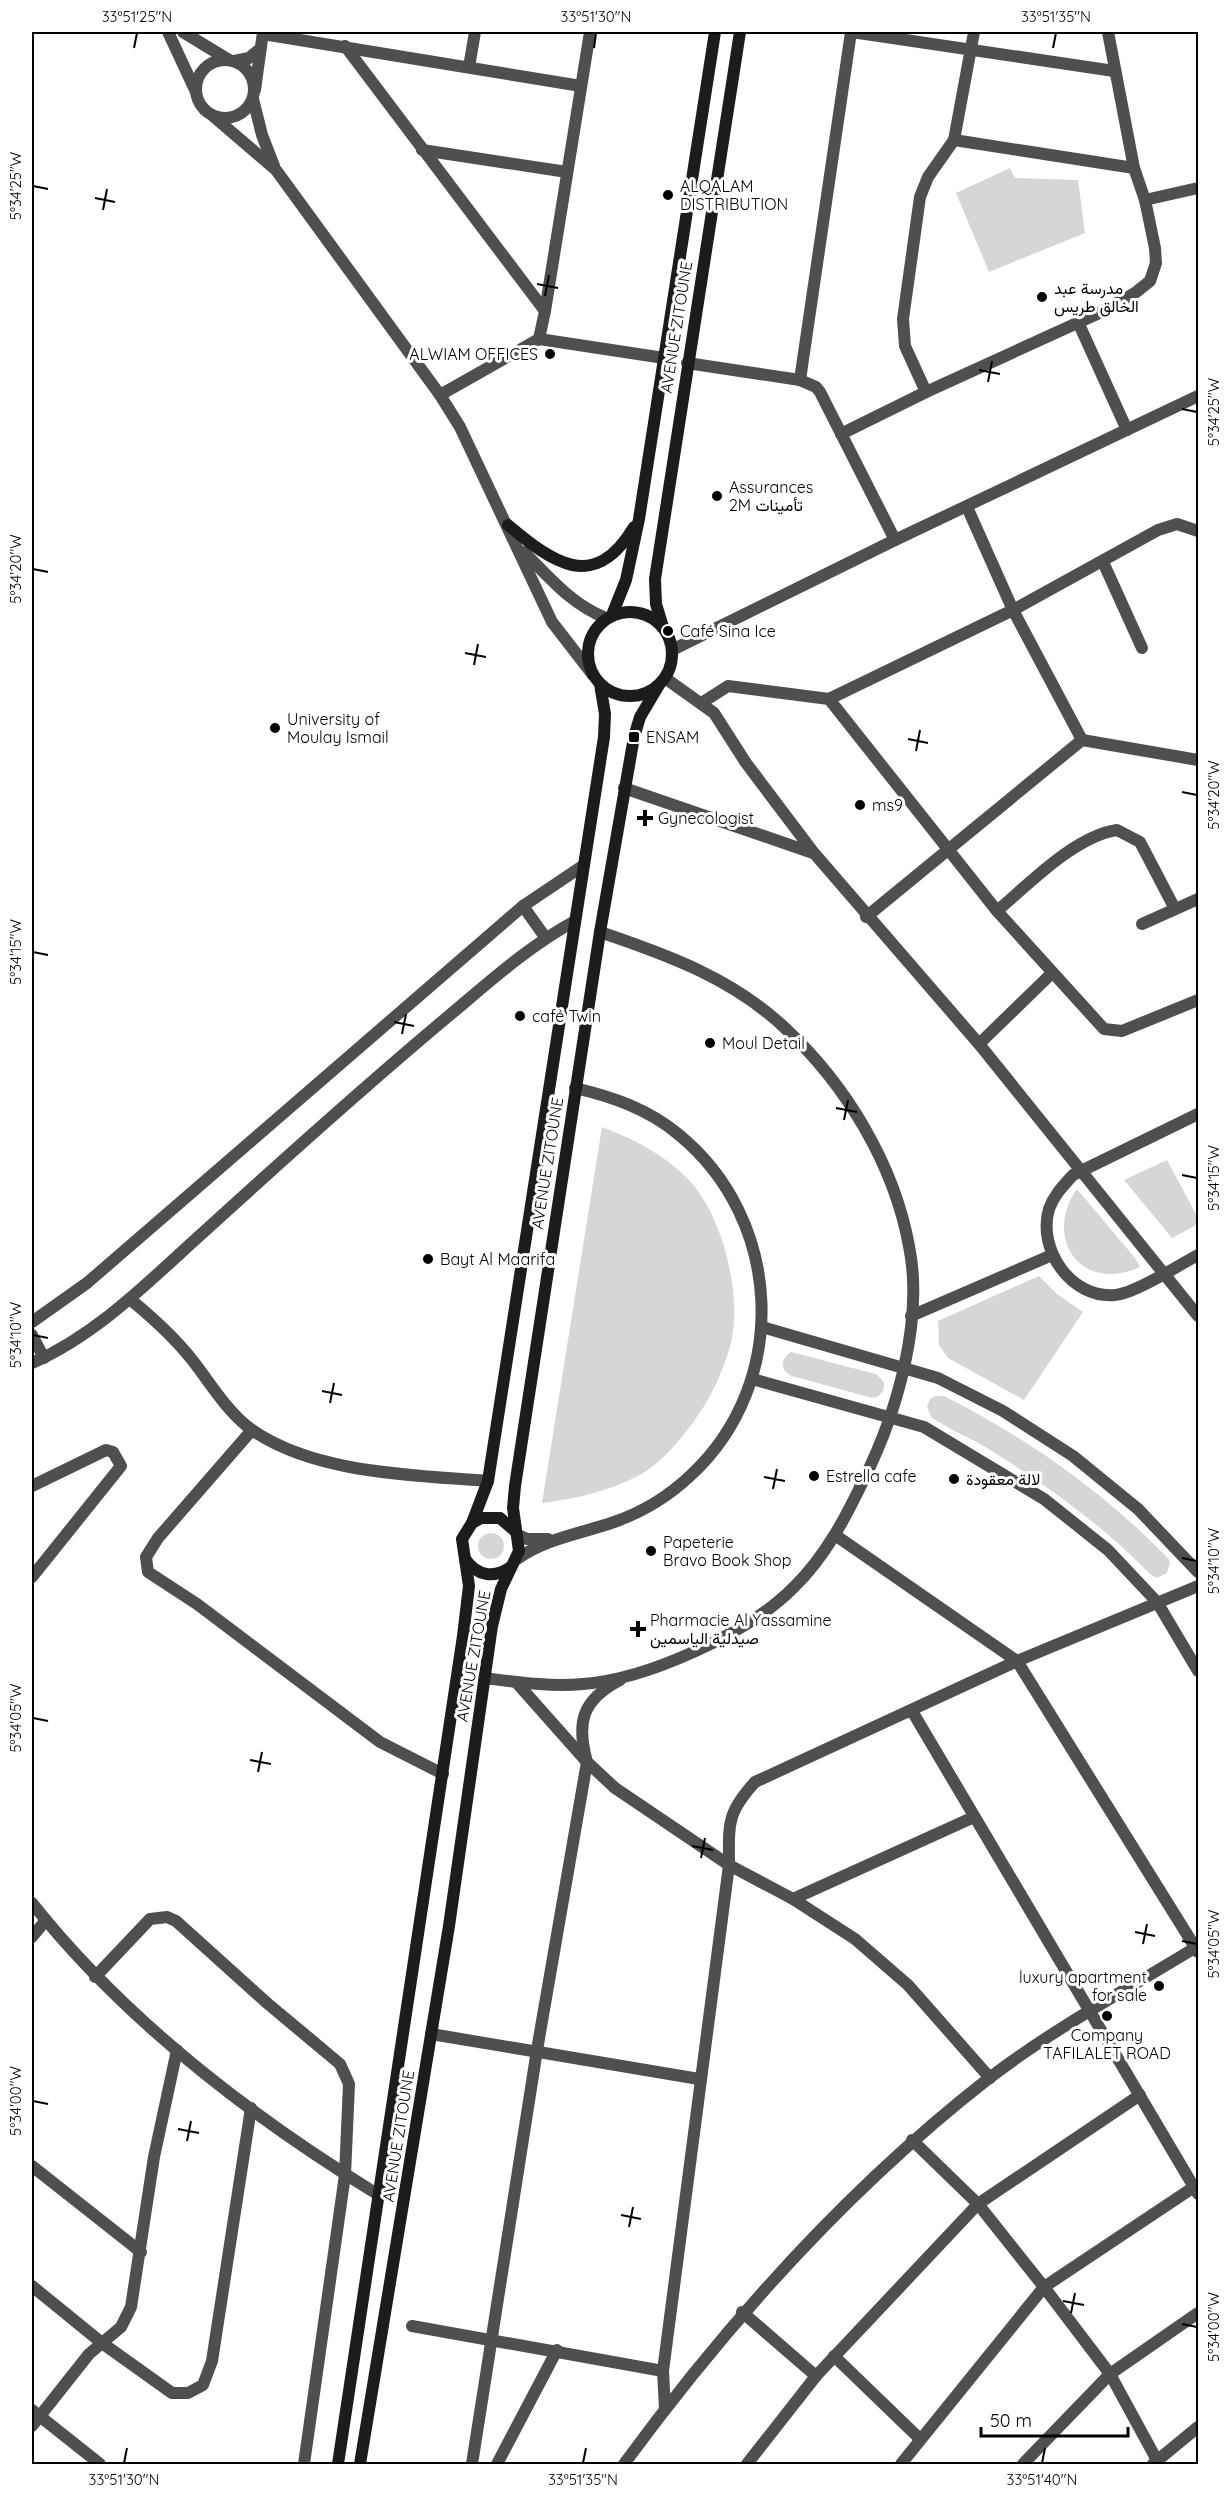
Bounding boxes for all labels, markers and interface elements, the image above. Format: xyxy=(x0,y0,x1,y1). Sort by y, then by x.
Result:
text: 33°51'25"N xyxy=(102,7,172,26)
text: 33°51'30"N xyxy=(561,7,631,26)
text: 33°51'35"N xyxy=(1021,7,1091,26)
text: 5°34'25"W xyxy=(6,151,25,220)
place label: ALQALAM DISTRIBUTION xyxy=(680,176,788,214)
marker: ALQALAM DISTRIBUTION xyxy=(661,188,675,202)
street label: AVENUE ZITOUNE xyxy=(656,260,696,394)
place label: مدرسة عبد الخالق طريس xyxy=(1054,278,1139,317)
marker: مدرسة عبد الخالق طريس xyxy=(1035,290,1049,304)
place label: ALWIAM OFFICES xyxy=(409,344,538,364)
marker: ALWIAM OFFICES xyxy=(543,347,557,361)
text: 5°34'25"W xyxy=(1204,377,1223,446)
place label: Assurances 2M تأمينات xyxy=(729,477,813,515)
marker: Assurances 2M تأمينات xyxy=(710,489,724,503)
text: 5°34'20"W xyxy=(6,534,25,604)
place label: Café Sina Ice xyxy=(680,621,776,641)
marker: Café Sina Ice xyxy=(661,624,675,638)
place label: University of Moulay Ismail xyxy=(287,709,389,747)
marker: University of Moulay Ismail xyxy=(268,721,282,735)
place label: ENSAM xyxy=(646,727,699,747)
marker: ENSAM xyxy=(627,730,641,744)
text: 5°34'20"W xyxy=(1204,760,1223,830)
place label: ms9 xyxy=(872,795,903,815)
marker: ms9 xyxy=(853,798,867,812)
place label: Gynecologist xyxy=(658,808,754,828)
marker: Gynecologist xyxy=(636,809,654,827)
text: 5°34'15"W xyxy=(6,919,25,985)
place label: café Twin xyxy=(532,1006,601,1026)
marker: café Twin xyxy=(513,1009,527,1023)
place label: Moul Detail xyxy=(722,1033,805,1053)
marker: Moul Detail xyxy=(703,1036,717,1050)
street label: AVENUE ZITOUNE xyxy=(527,1096,567,1230)
text: 5°34'15"W xyxy=(1204,1145,1223,1211)
place label: Bayt Al Maarifa xyxy=(440,1249,555,1269)
marker: Bayt Al Maarifa xyxy=(421,1252,435,1266)
text: 5°34'10"W xyxy=(6,1301,25,1368)
place label: Estrella cafe xyxy=(826,1466,916,1486)
marker: Estrella cafe xyxy=(807,1469,821,1483)
place label: لالة معقودة xyxy=(966,1469,1040,1490)
marker: لالة معقودة xyxy=(947,1472,961,1486)
text: 5°34'10"W xyxy=(1204,1527,1223,1594)
place label: Papeterie Bravo Book Shop xyxy=(663,1532,791,1570)
marker: Papeterie Bravo Book Shop xyxy=(644,1544,658,1558)
street label: AVENUE ZITOUNE xyxy=(452,1589,494,1723)
place label: Pharmacie Al Yassamine صيدلية الياسمين xyxy=(650,1610,832,1649)
marker: Pharmacie Al Yassamine صيدلية الياسمين xyxy=(631,1622,645,1636)
text: 5°34'05"W xyxy=(6,1683,25,1753)
text: 5°34'05"W xyxy=(1204,1909,1223,1979)
place label: luxury apartment for sale xyxy=(1019,1967,1147,2005)
marker: luxury apartment for sale xyxy=(1152,1979,1166,1993)
marker: Company TAFILALET ROAD xyxy=(1100,2009,1114,2023)
place label: Company TAFILALET ROAD xyxy=(1043,2025,1171,2063)
text: 5°34'00"W xyxy=(6,2066,25,2136)
street label: AVENUE ZITOUNE xyxy=(378,2069,418,2203)
text: 5°34'00"W xyxy=(1204,2292,1223,2362)
scale bar xyxy=(981,2400,1128,2438)
text: 50 m xyxy=(990,2409,1032,2432)
text: 33°51'30"N xyxy=(89,2470,159,2489)
text: 33°51'35"N xyxy=(548,2470,618,2489)
text: 33°51'40"N xyxy=(1007,2470,1077,2489)

